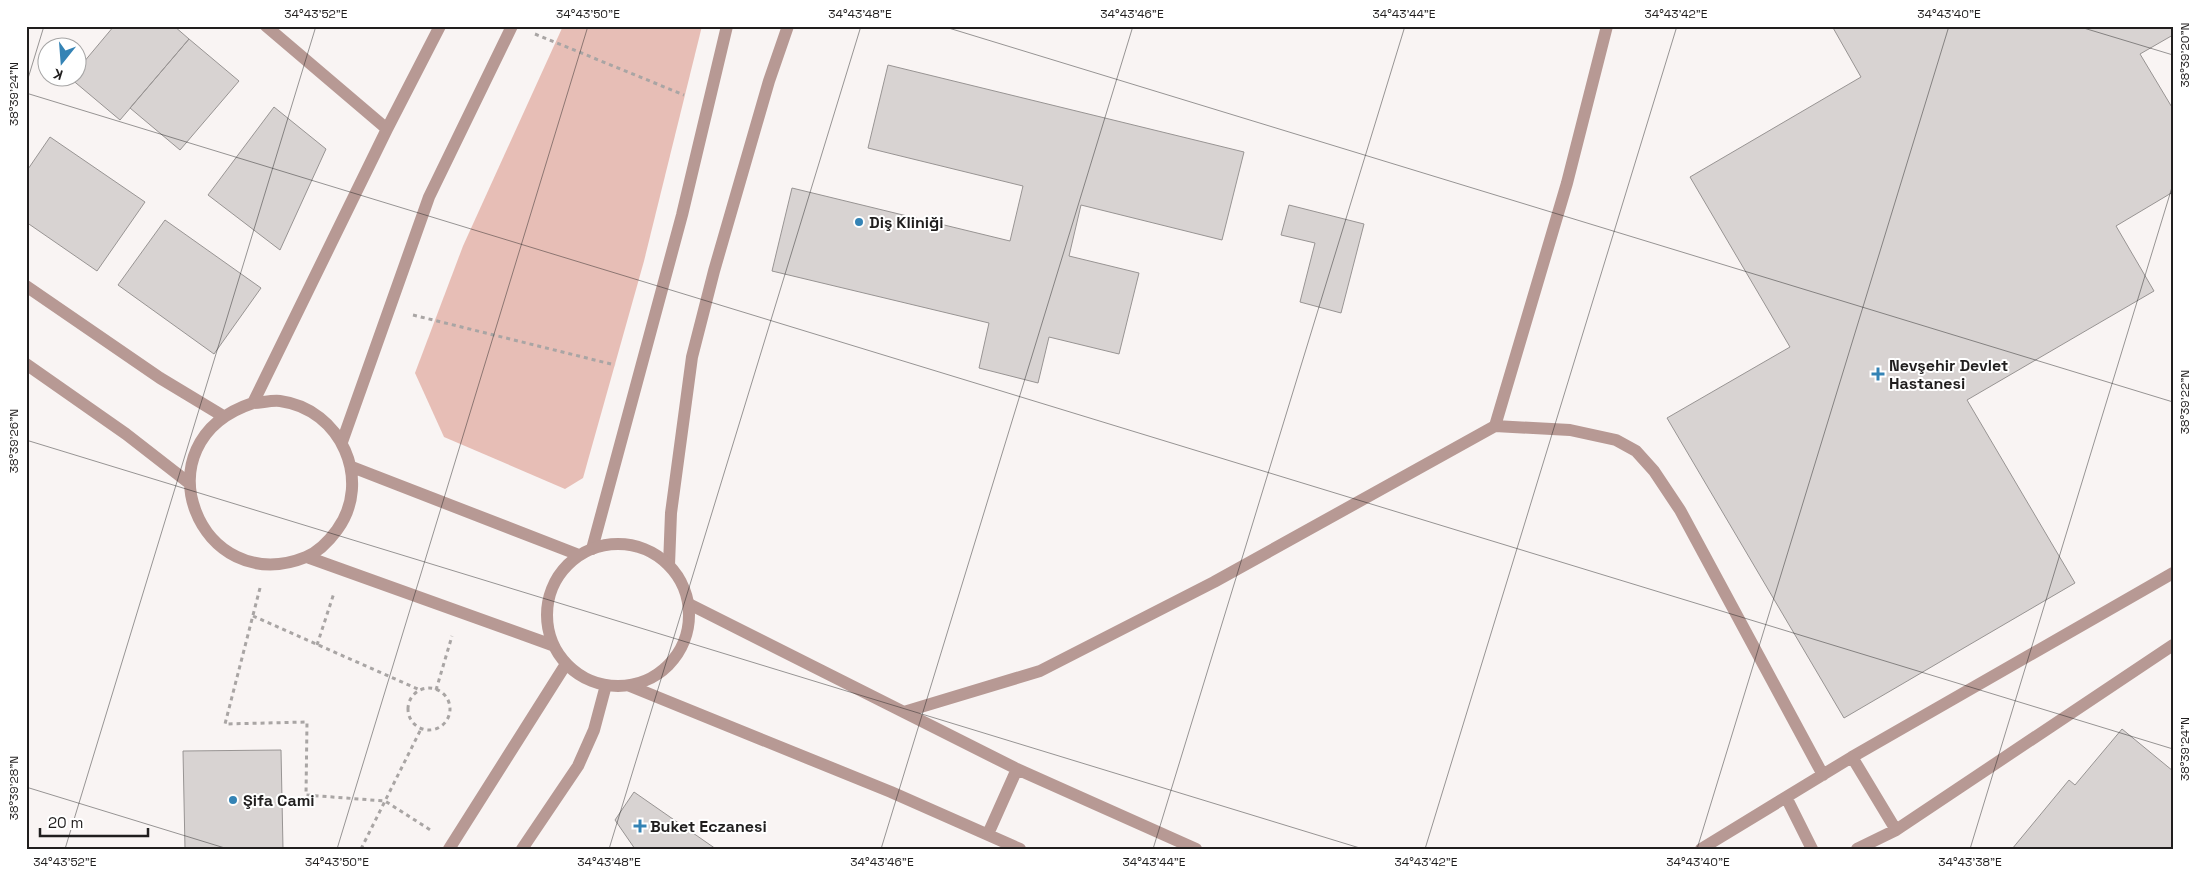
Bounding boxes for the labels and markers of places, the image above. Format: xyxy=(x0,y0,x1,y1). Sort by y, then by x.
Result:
place label: Diş Kliniği xyxy=(869,212,943,233)
marker: Diş Kliniği xyxy=(853,216,865,228)
place label: Nevşehir Devlet Hastanesi xyxy=(1889,355,2008,394)
marker: Nevşehir Devlet Hastanesi xyxy=(1871,367,1885,381)
place label: Şifa Cami xyxy=(243,790,315,811)
marker: Şifa Cami xyxy=(227,794,239,806)
place label: Buket Eczanesi xyxy=(650,816,767,837)
marker: Buket Eczanesi xyxy=(634,820,646,832)

